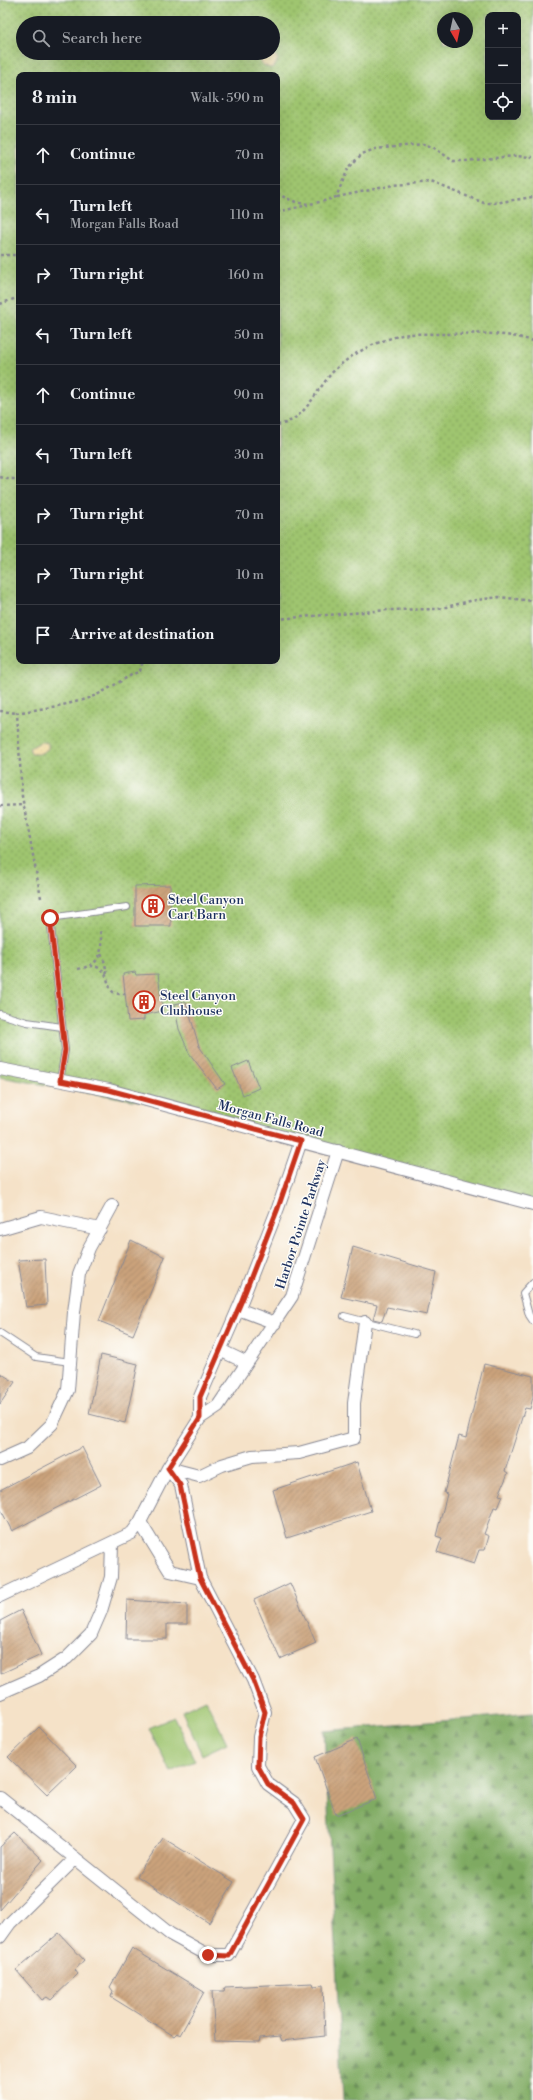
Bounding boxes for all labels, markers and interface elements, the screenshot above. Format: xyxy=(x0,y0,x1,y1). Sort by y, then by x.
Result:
north arrow xyxy=(437,12,473,48)
map controls xyxy=(485,12,521,120)
button: + xyxy=(485,12,521,48)
search box xyxy=(16,16,280,60)
icon: search xyxy=(30,27,52,49)
text: Search here xyxy=(62,29,142,48)
button: − xyxy=(485,48,521,84)
button: locate xyxy=(485,84,521,120)
text: 8 min xyxy=(32,87,77,109)
text: Walk · 590 m xyxy=(191,90,264,106)
icon: ahead xyxy=(32,144,54,166)
text: Continue xyxy=(70,145,135,164)
text: 70 m xyxy=(235,147,264,163)
text: Turn left xyxy=(70,197,132,216)
icon: left xyxy=(32,204,54,226)
text: 110 m xyxy=(230,207,264,223)
text: Morgan Falls Road xyxy=(70,216,179,232)
icon: right xyxy=(32,264,54,286)
text: Turn right xyxy=(70,265,144,284)
text: 160 m xyxy=(228,267,264,283)
icon: left xyxy=(32,324,54,346)
text: Turn left xyxy=(70,325,132,344)
text: 50 m xyxy=(234,327,264,343)
icon: ahead xyxy=(32,384,54,406)
text: Continue xyxy=(70,385,135,404)
text: 90 m xyxy=(233,387,264,403)
icon: left xyxy=(32,444,54,466)
text: Turn left xyxy=(70,445,132,464)
text: 30 m xyxy=(234,447,264,463)
icon: right xyxy=(32,504,54,526)
text: Turn right xyxy=(70,505,144,524)
text: 70 m xyxy=(235,507,264,523)
icon: right xyxy=(32,564,54,586)
text: Turn right xyxy=(70,565,144,584)
text: 10 m xyxy=(236,567,264,583)
icon: arrive xyxy=(32,624,54,646)
text: Arrive at destination xyxy=(70,625,214,644)
place label: Steel Canyon Cart Barn xyxy=(168,892,244,923)
building icon: Steel Canyon Cart Barn xyxy=(140,893,166,919)
route start xyxy=(41,909,59,927)
place label: Steel Canyon Clubhouse xyxy=(160,988,236,1019)
building icon: Steel Canyon Clubhouse xyxy=(131,989,157,1015)
street label: Morgan Falls Road xyxy=(216,1097,326,1141)
street label: Harbor Pointe Parkway xyxy=(272,1157,330,1291)
route end xyxy=(199,1946,217,1964)

